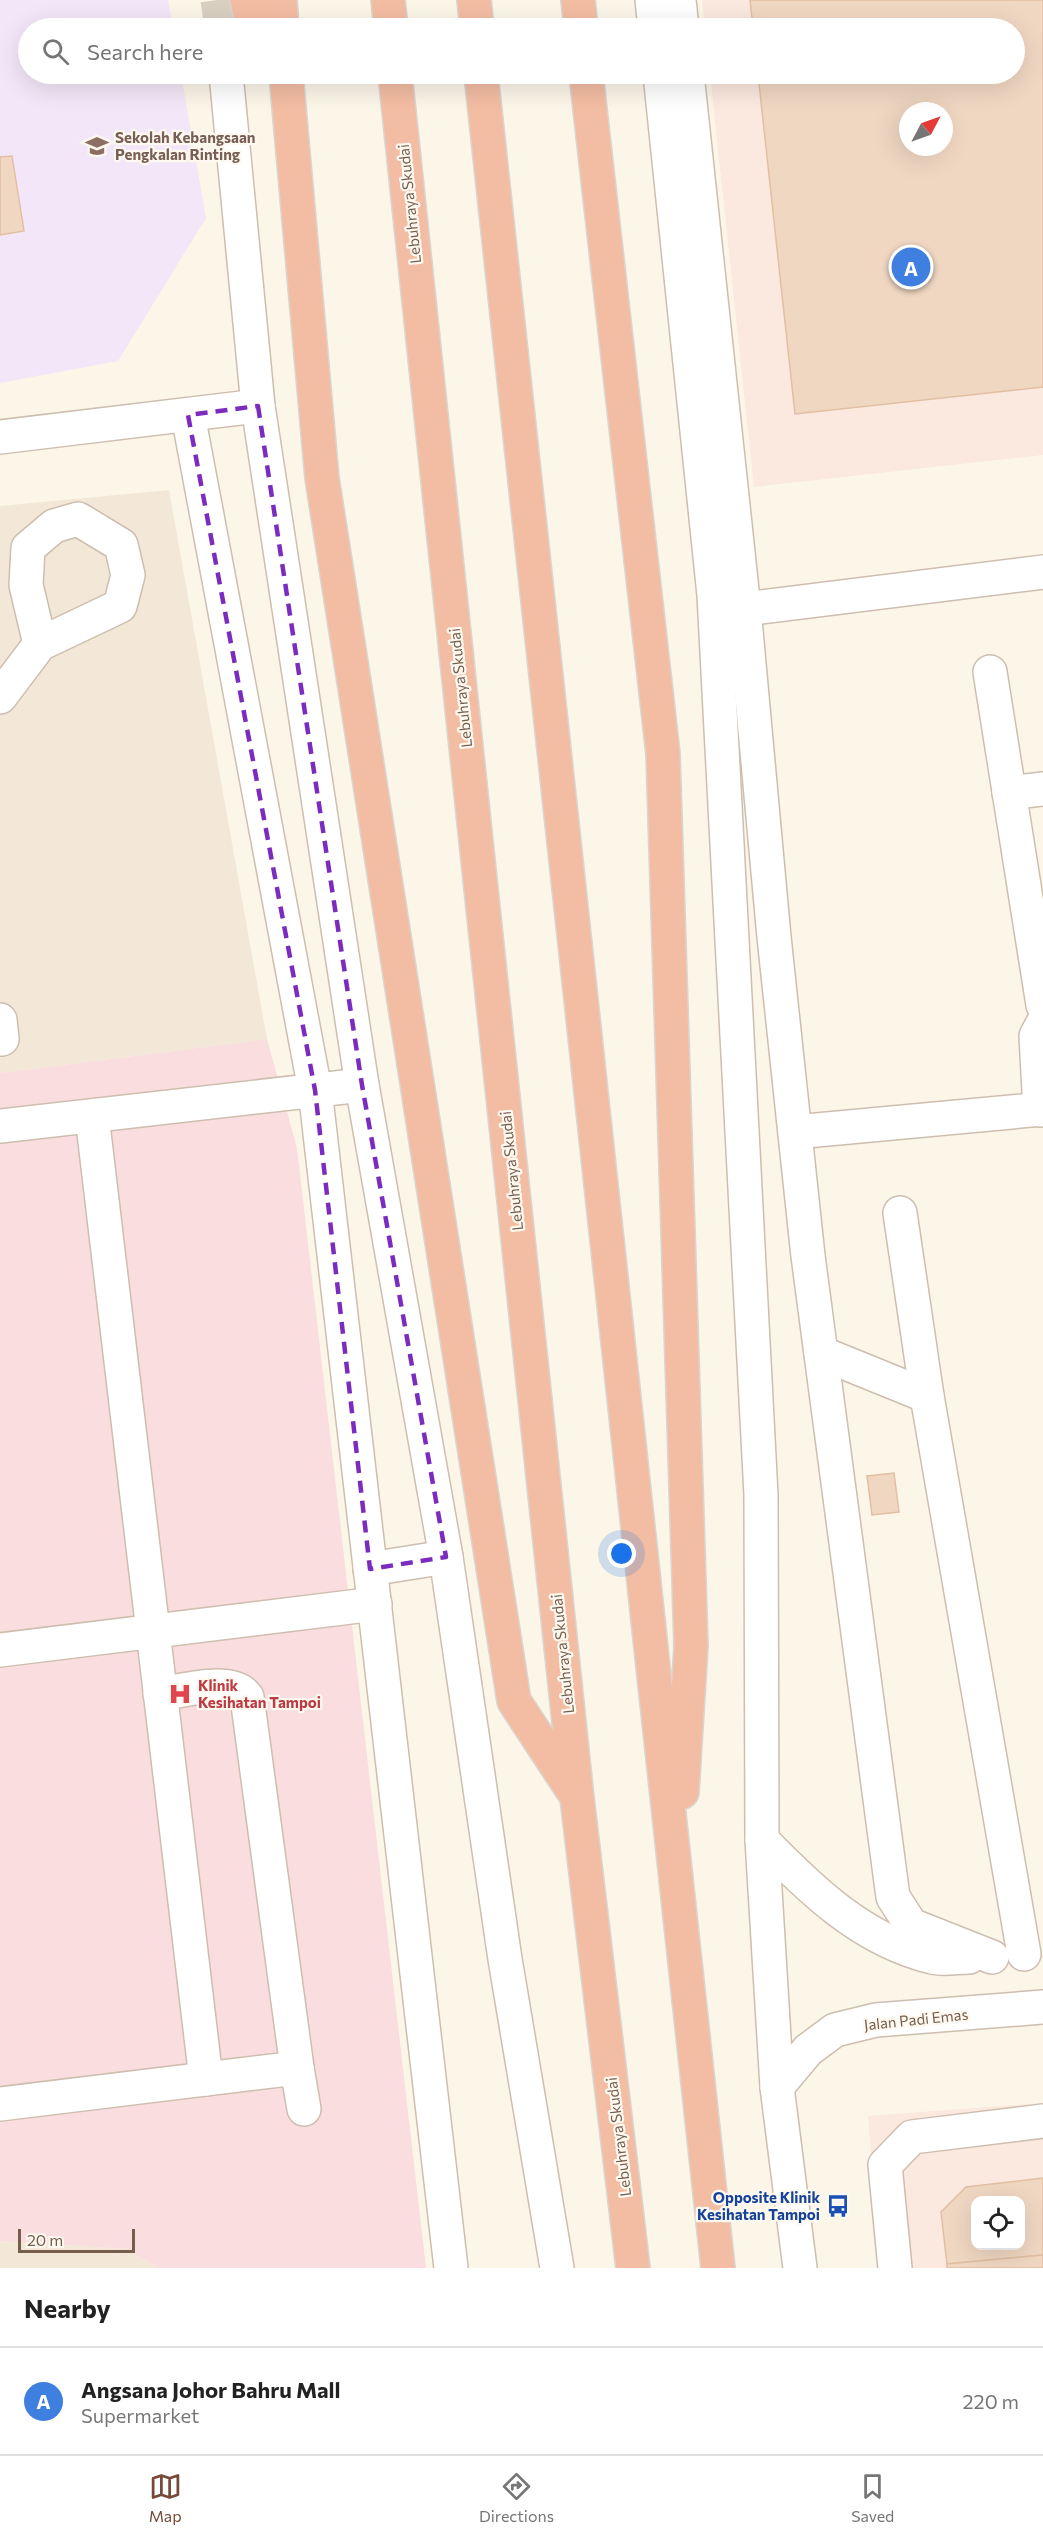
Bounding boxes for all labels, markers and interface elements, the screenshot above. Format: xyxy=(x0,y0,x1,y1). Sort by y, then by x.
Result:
search box xyxy=(18,18,1025,84)
icon: search xyxy=(39,35,72,68)
text: Search here xyxy=(87,38,203,65)
north arrow xyxy=(899,102,953,156)
place label: Sekolah Kebangsaan Pengkalan Rinting xyxy=(115,128,256,163)
school or university icon: Sekolah Kebangsaan Pengkalan Rinting xyxy=(84,133,110,159)
street label: Lebuhraya Skudai xyxy=(394,143,424,265)
pin: A xyxy=(892,244,930,290)
street label: Lebuhraya Skudai xyxy=(445,627,475,749)
street label: Lebuhraya Skudai xyxy=(496,1110,526,1232)
your location xyxy=(607,1539,636,1568)
street label: Lebuhraya Skudai xyxy=(547,1593,577,1715)
place label: Klinik Kesihatan Tampoi xyxy=(198,1676,321,1711)
hospital icon: Klinik Kesihatan Tampoi xyxy=(167,1681,193,1707)
street label: Jalan Padi Emas xyxy=(863,2005,969,2033)
street label: Lebuhraya Skudai xyxy=(602,2076,634,2198)
place label: Opposite Klinik Kesihatan Tampoi xyxy=(697,2188,820,2223)
bus stop icon: Opposite Klinik Kesihatan Tampoi xyxy=(825,2193,851,2219)
map controls xyxy=(971,2196,1025,2250)
button: locate xyxy=(971,2196,1025,2250)
scale bar xyxy=(18,2226,135,2254)
text: 20 m xyxy=(27,2230,63,2249)
text: Nearby xyxy=(24,2292,111,2323)
text: Angsana Johor Bahru Mall xyxy=(81,2376,341,2403)
text: A xyxy=(36,2389,51,2413)
text: 220 m xyxy=(963,2389,1019,2413)
text: Supermarket xyxy=(81,2403,199,2427)
tab: Map xyxy=(149,2470,182,2525)
tab: Directions xyxy=(479,2470,554,2525)
tab: Saved xyxy=(851,2470,894,2525)

